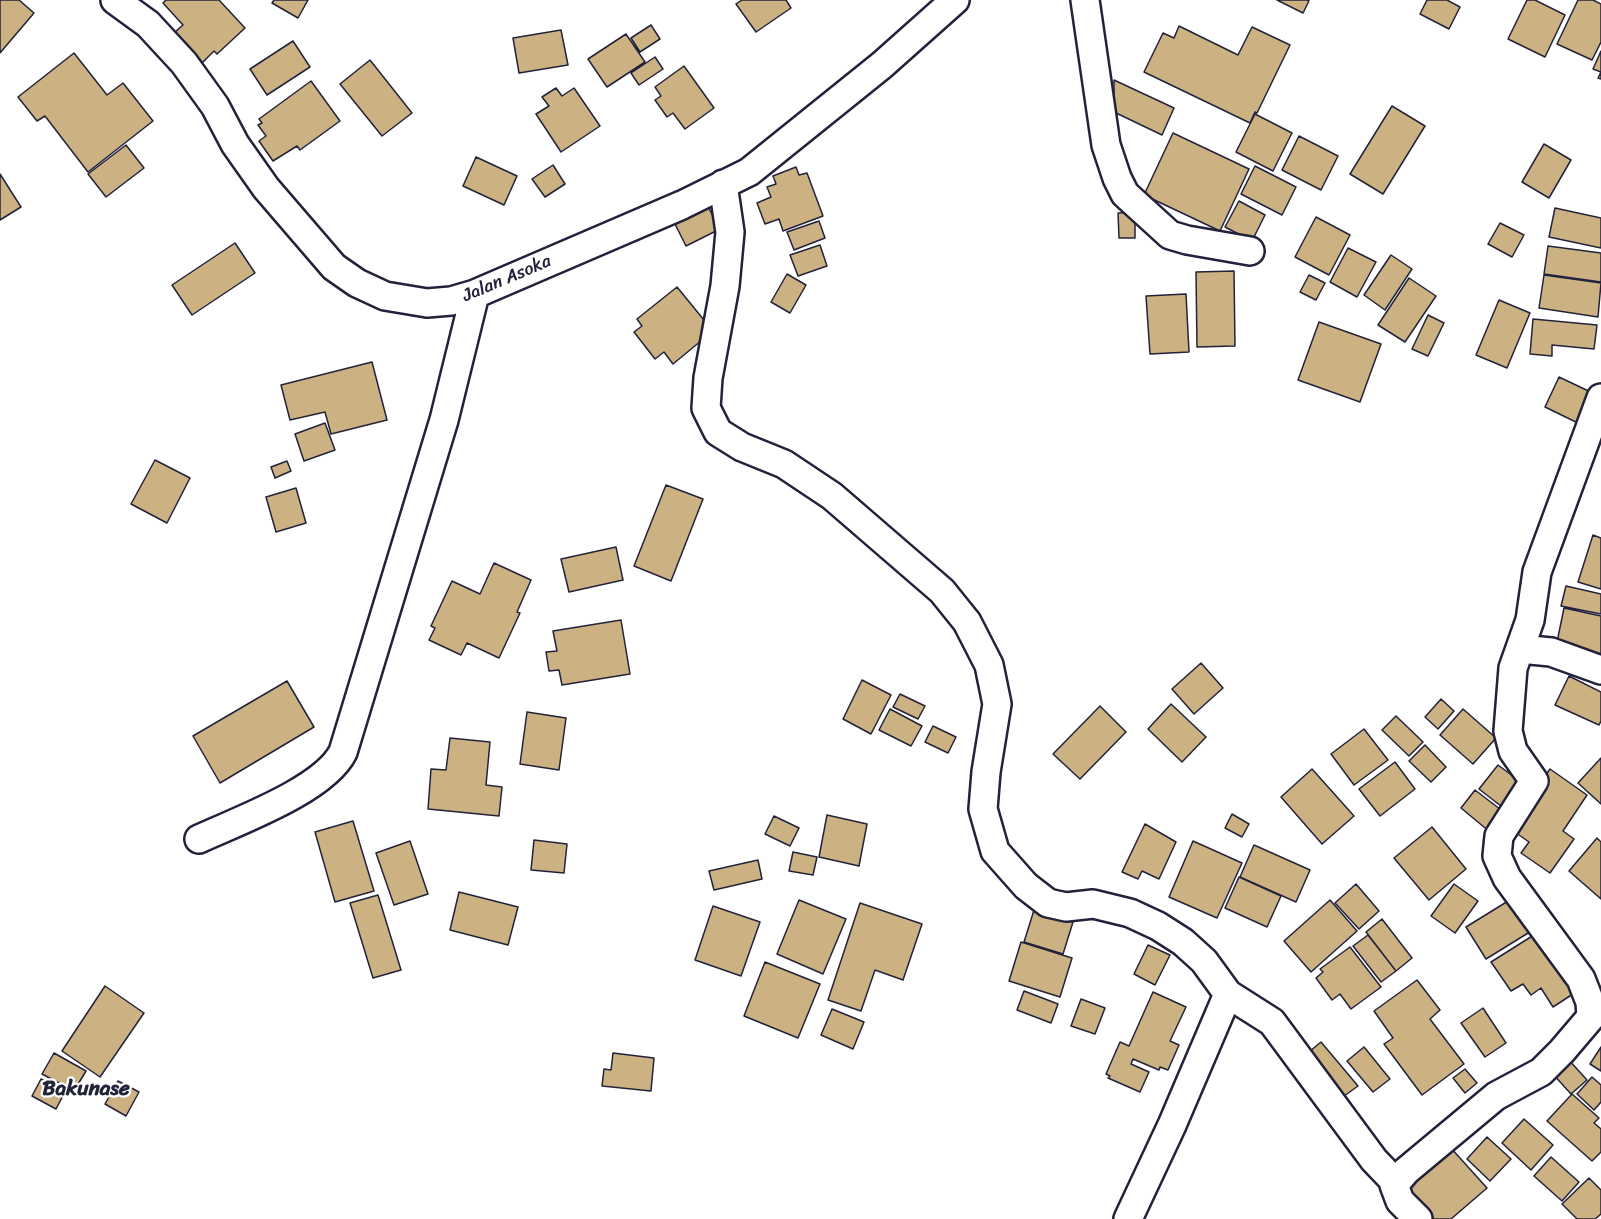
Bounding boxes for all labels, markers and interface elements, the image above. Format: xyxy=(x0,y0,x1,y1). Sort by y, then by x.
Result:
street label: Jalan Asoka xyxy=(460,251,554,307)
district label: Bakunase xyxy=(42,1077,130,1103)

